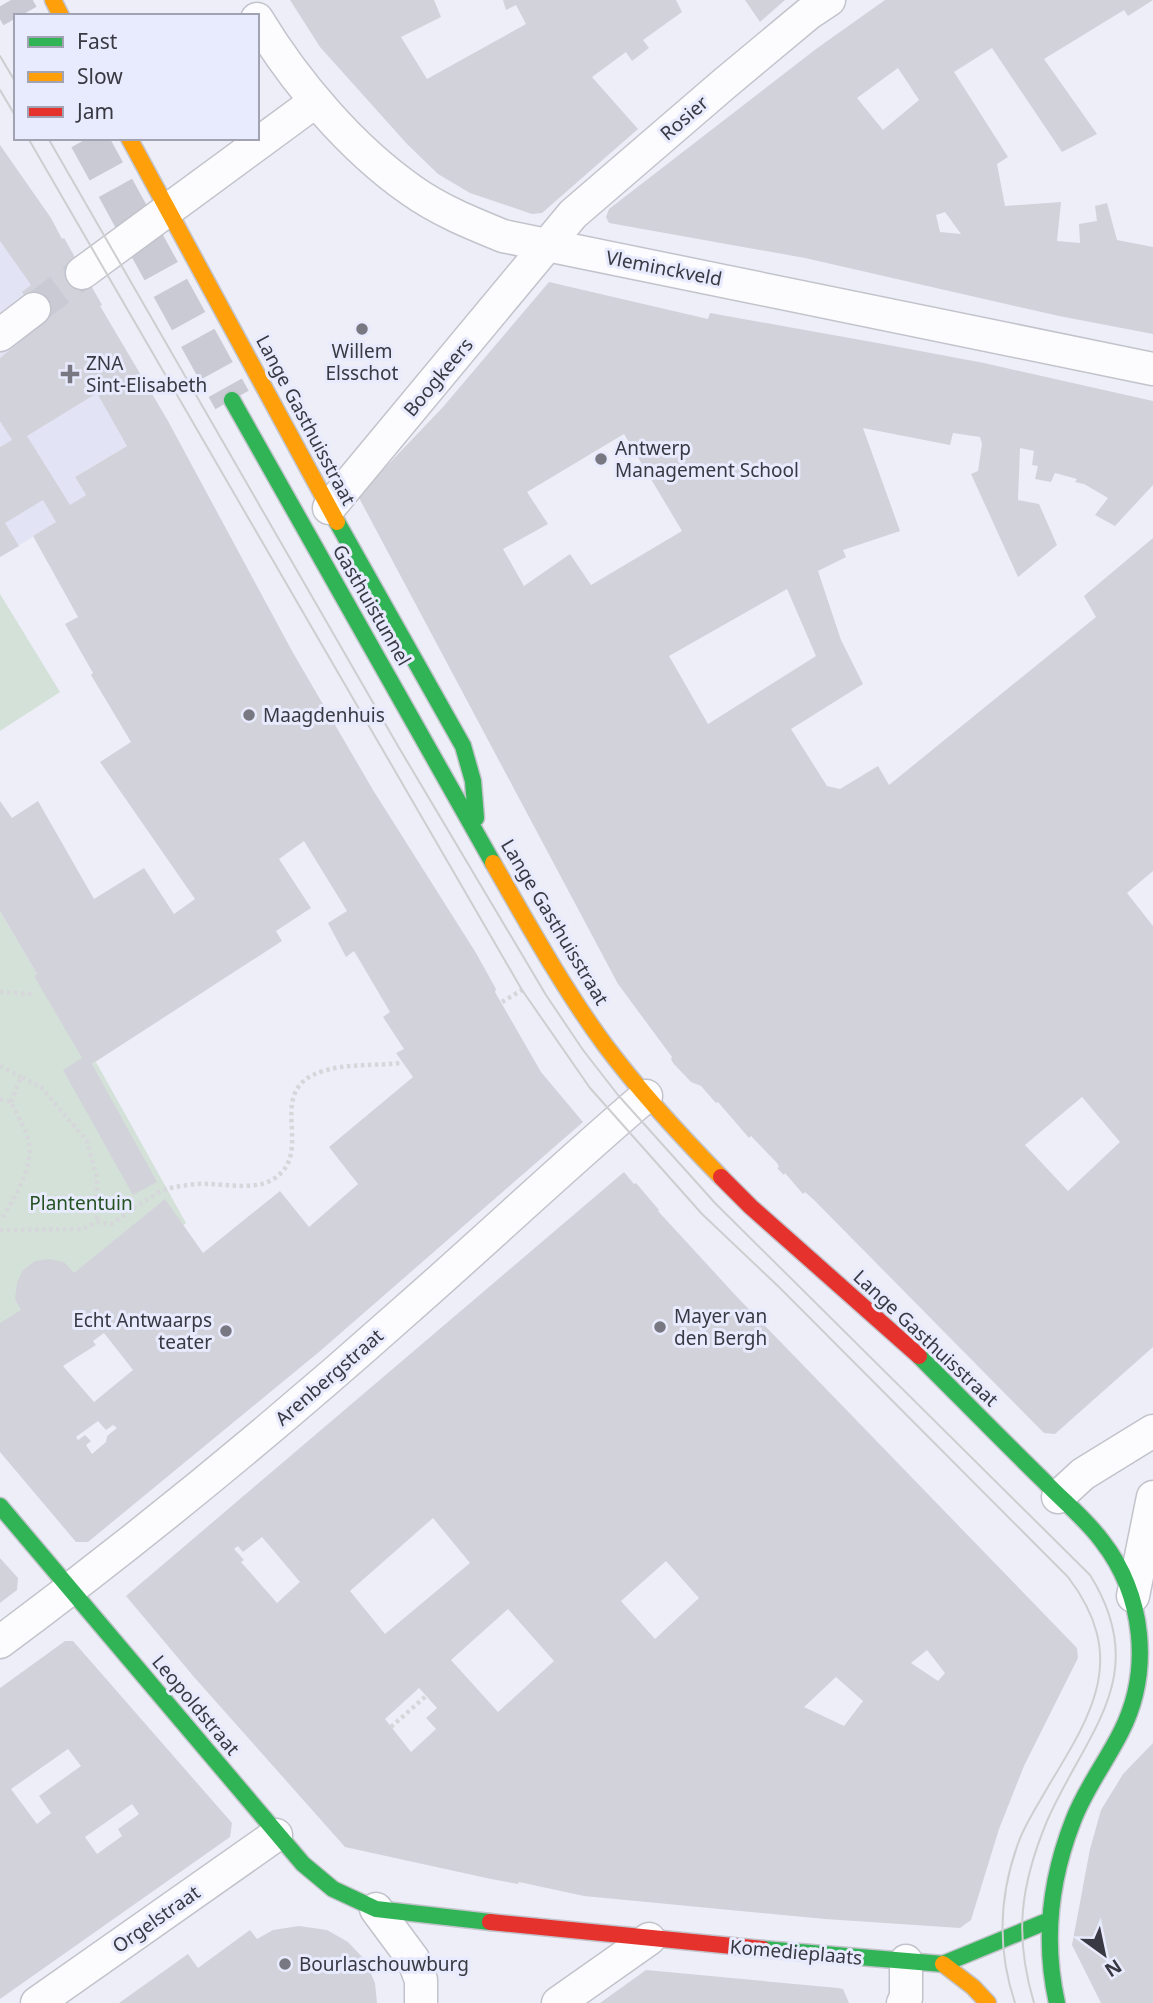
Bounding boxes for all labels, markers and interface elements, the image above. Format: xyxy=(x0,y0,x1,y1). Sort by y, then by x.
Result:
legend xyxy=(14,14,259,140)
text: Fast xyxy=(77,27,118,55)
text: Slow xyxy=(77,62,123,90)
street label: Rosier xyxy=(654,90,714,146)
text: Jam xyxy=(75,97,114,125)
street label: Vleminckveld xyxy=(604,244,724,292)
marker: Willem Elsschot xyxy=(354,321,370,337)
street label: Lange Gasthuisstraat xyxy=(250,330,362,510)
street label: Boogkeers xyxy=(397,332,479,422)
place label: Willem Elsschot xyxy=(326,338,399,386)
place label: ZNA Sint-Elisabeth xyxy=(86,350,207,398)
marker: ZNA Sint-Elisabeth xyxy=(60,364,80,384)
place label: Antwerp Management School xyxy=(615,435,799,483)
marker: Antwerp Management School xyxy=(593,451,609,467)
street label: Gasthuistunnel xyxy=(327,540,417,670)
place label: Maagdenhuis xyxy=(263,702,385,728)
marker: Maagdenhuis xyxy=(241,707,257,723)
street label: Lange Gasthuisstraat xyxy=(495,834,615,1010)
park label: Plantentuin xyxy=(29,1190,133,1216)
street label: Lange Gasthuisstraat xyxy=(848,1264,1004,1412)
place label: Mayer van den Bergh xyxy=(674,1303,767,1351)
place label: Echt Antwaarps teater xyxy=(73,1307,212,1355)
marker: Mayer van den Bergh xyxy=(652,1319,668,1335)
marker: Echt Antwaarps teater xyxy=(218,1323,234,1339)
street label: Arenbergstraat xyxy=(269,1323,389,1431)
street label: Leopoldstraat xyxy=(146,1649,246,1761)
street label: Orgelstraat xyxy=(107,1879,205,1959)
north arrow xyxy=(1069,1919,1139,1989)
street label: Komedieplaats xyxy=(729,1933,863,1971)
place label: Bourlaschouwburg xyxy=(299,1951,469,1977)
text: N xyxy=(1100,1953,1127,1983)
marker: Bourlaschouwburg xyxy=(277,1956,293,1972)

